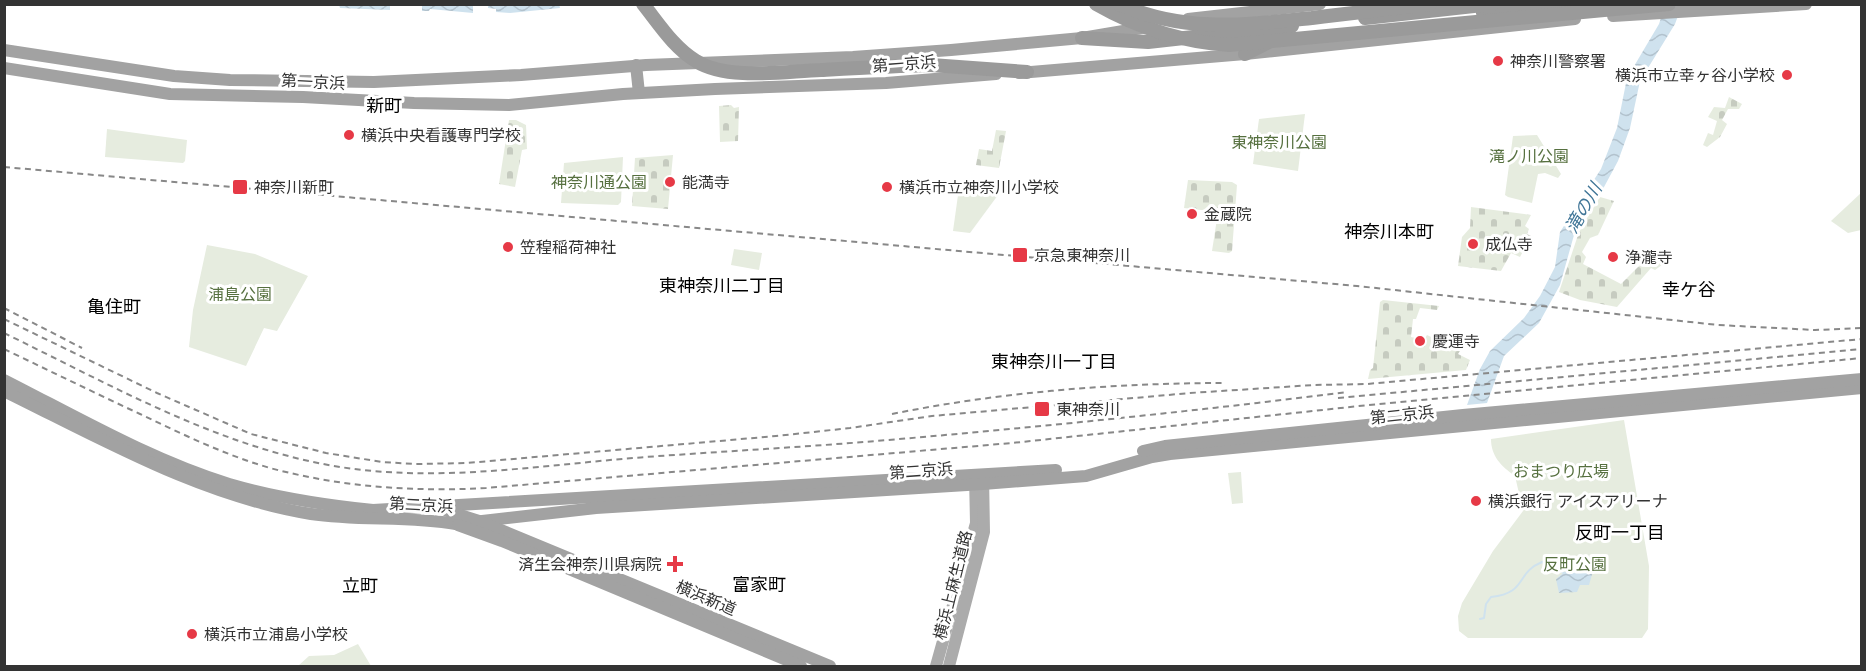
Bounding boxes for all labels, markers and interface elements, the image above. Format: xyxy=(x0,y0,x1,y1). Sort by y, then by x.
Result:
street label: 第一京浜 xyxy=(871,52,937,76)
place label: 神奈川警察署 xyxy=(1510,52,1606,71)
marker: 神奈川警察署 xyxy=(1491,54,1505,68)
place label: 横浜市立幸ヶ谷小学校 xyxy=(1615,66,1775,85)
marker: 横浜市立幸ヶ谷小学校 xyxy=(1780,68,1794,82)
street label: 第一京浜 xyxy=(281,71,345,93)
district label: 新町 xyxy=(366,95,402,116)
place label: 横浜中央看護専門学校 xyxy=(361,126,521,145)
marker: 横浜中央看護専門学校 xyxy=(342,128,356,142)
park label: 東神奈川公園 xyxy=(1231,133,1327,152)
park label: 滝ノ川公園 xyxy=(1489,147,1569,166)
park label: 神奈川通公園 xyxy=(551,173,647,192)
place label: 能満寺 xyxy=(682,173,730,192)
marker: 能満寺 xyxy=(663,175,677,189)
marker: 神奈川新町 xyxy=(231,178,249,196)
place label: 神奈川新町 xyxy=(254,178,334,197)
place label: 横浜市立神奈川小学校 xyxy=(899,178,1059,197)
water label: 滝の川 xyxy=(1560,178,1607,237)
marker: 横浜市立神奈川小学校 xyxy=(880,180,894,194)
place label: 金蔵院 xyxy=(1204,205,1252,224)
marker: 金蔵院 xyxy=(1185,207,1199,221)
district label: 神奈川本町 xyxy=(1344,221,1434,242)
place label: 成仏寺 xyxy=(1485,235,1533,254)
marker: 成仏寺 xyxy=(1466,237,1480,251)
place label: 笠䅣稲荷神社 xyxy=(520,238,616,257)
marker: 笠䅣稲荷神社 xyxy=(501,240,515,254)
marker: 京急東神奈川 xyxy=(1011,246,1029,264)
place label: 京急東神奈川 xyxy=(1034,246,1130,265)
place label: 浄瀧寺 xyxy=(1625,248,1673,267)
marker: 浄瀧寺 xyxy=(1606,250,1620,264)
district label: 東神奈川二丁目 xyxy=(659,275,785,296)
district label: 幸ケ谷 xyxy=(1662,279,1716,300)
park label: 浦島公園 xyxy=(208,285,272,304)
district label: 亀住町 xyxy=(87,296,141,317)
place label: 慶運寺 xyxy=(1432,332,1480,351)
marker: 慶運寺 xyxy=(1413,334,1427,348)
district label: 東神奈川一丁目 xyxy=(991,351,1117,372)
marker: 東神奈川 xyxy=(1033,400,1051,418)
place label: 東神奈川 xyxy=(1056,400,1120,419)
street label: 第二京浜 xyxy=(1369,402,1435,428)
street label: 第二京浜 xyxy=(888,459,954,483)
park label: おまつり広場 xyxy=(1513,462,1609,481)
place label: 横浜銀行 アイスアリーナ xyxy=(1488,492,1668,511)
street label: 第二京浜 xyxy=(389,494,453,516)
marker: 横浜銀行 アイスアリーナ xyxy=(1469,494,1483,508)
district label: 反町一丁目 xyxy=(1575,522,1665,543)
street label: 横浜上麻生道路 xyxy=(930,528,976,642)
place label: 済生会神奈川県病院 xyxy=(518,555,662,574)
marker: 済生会神奈川県病院 xyxy=(666,555,684,573)
park label: 反町公園 xyxy=(1543,555,1607,574)
district label: 富家町 xyxy=(732,574,786,595)
district label: 立町 xyxy=(342,575,378,596)
street label: 横浜新道 xyxy=(673,577,739,619)
place label: 横浜市立浦島小学校 xyxy=(204,625,348,644)
marker: 横浜市立浦島小学校 xyxy=(185,627,199,641)

